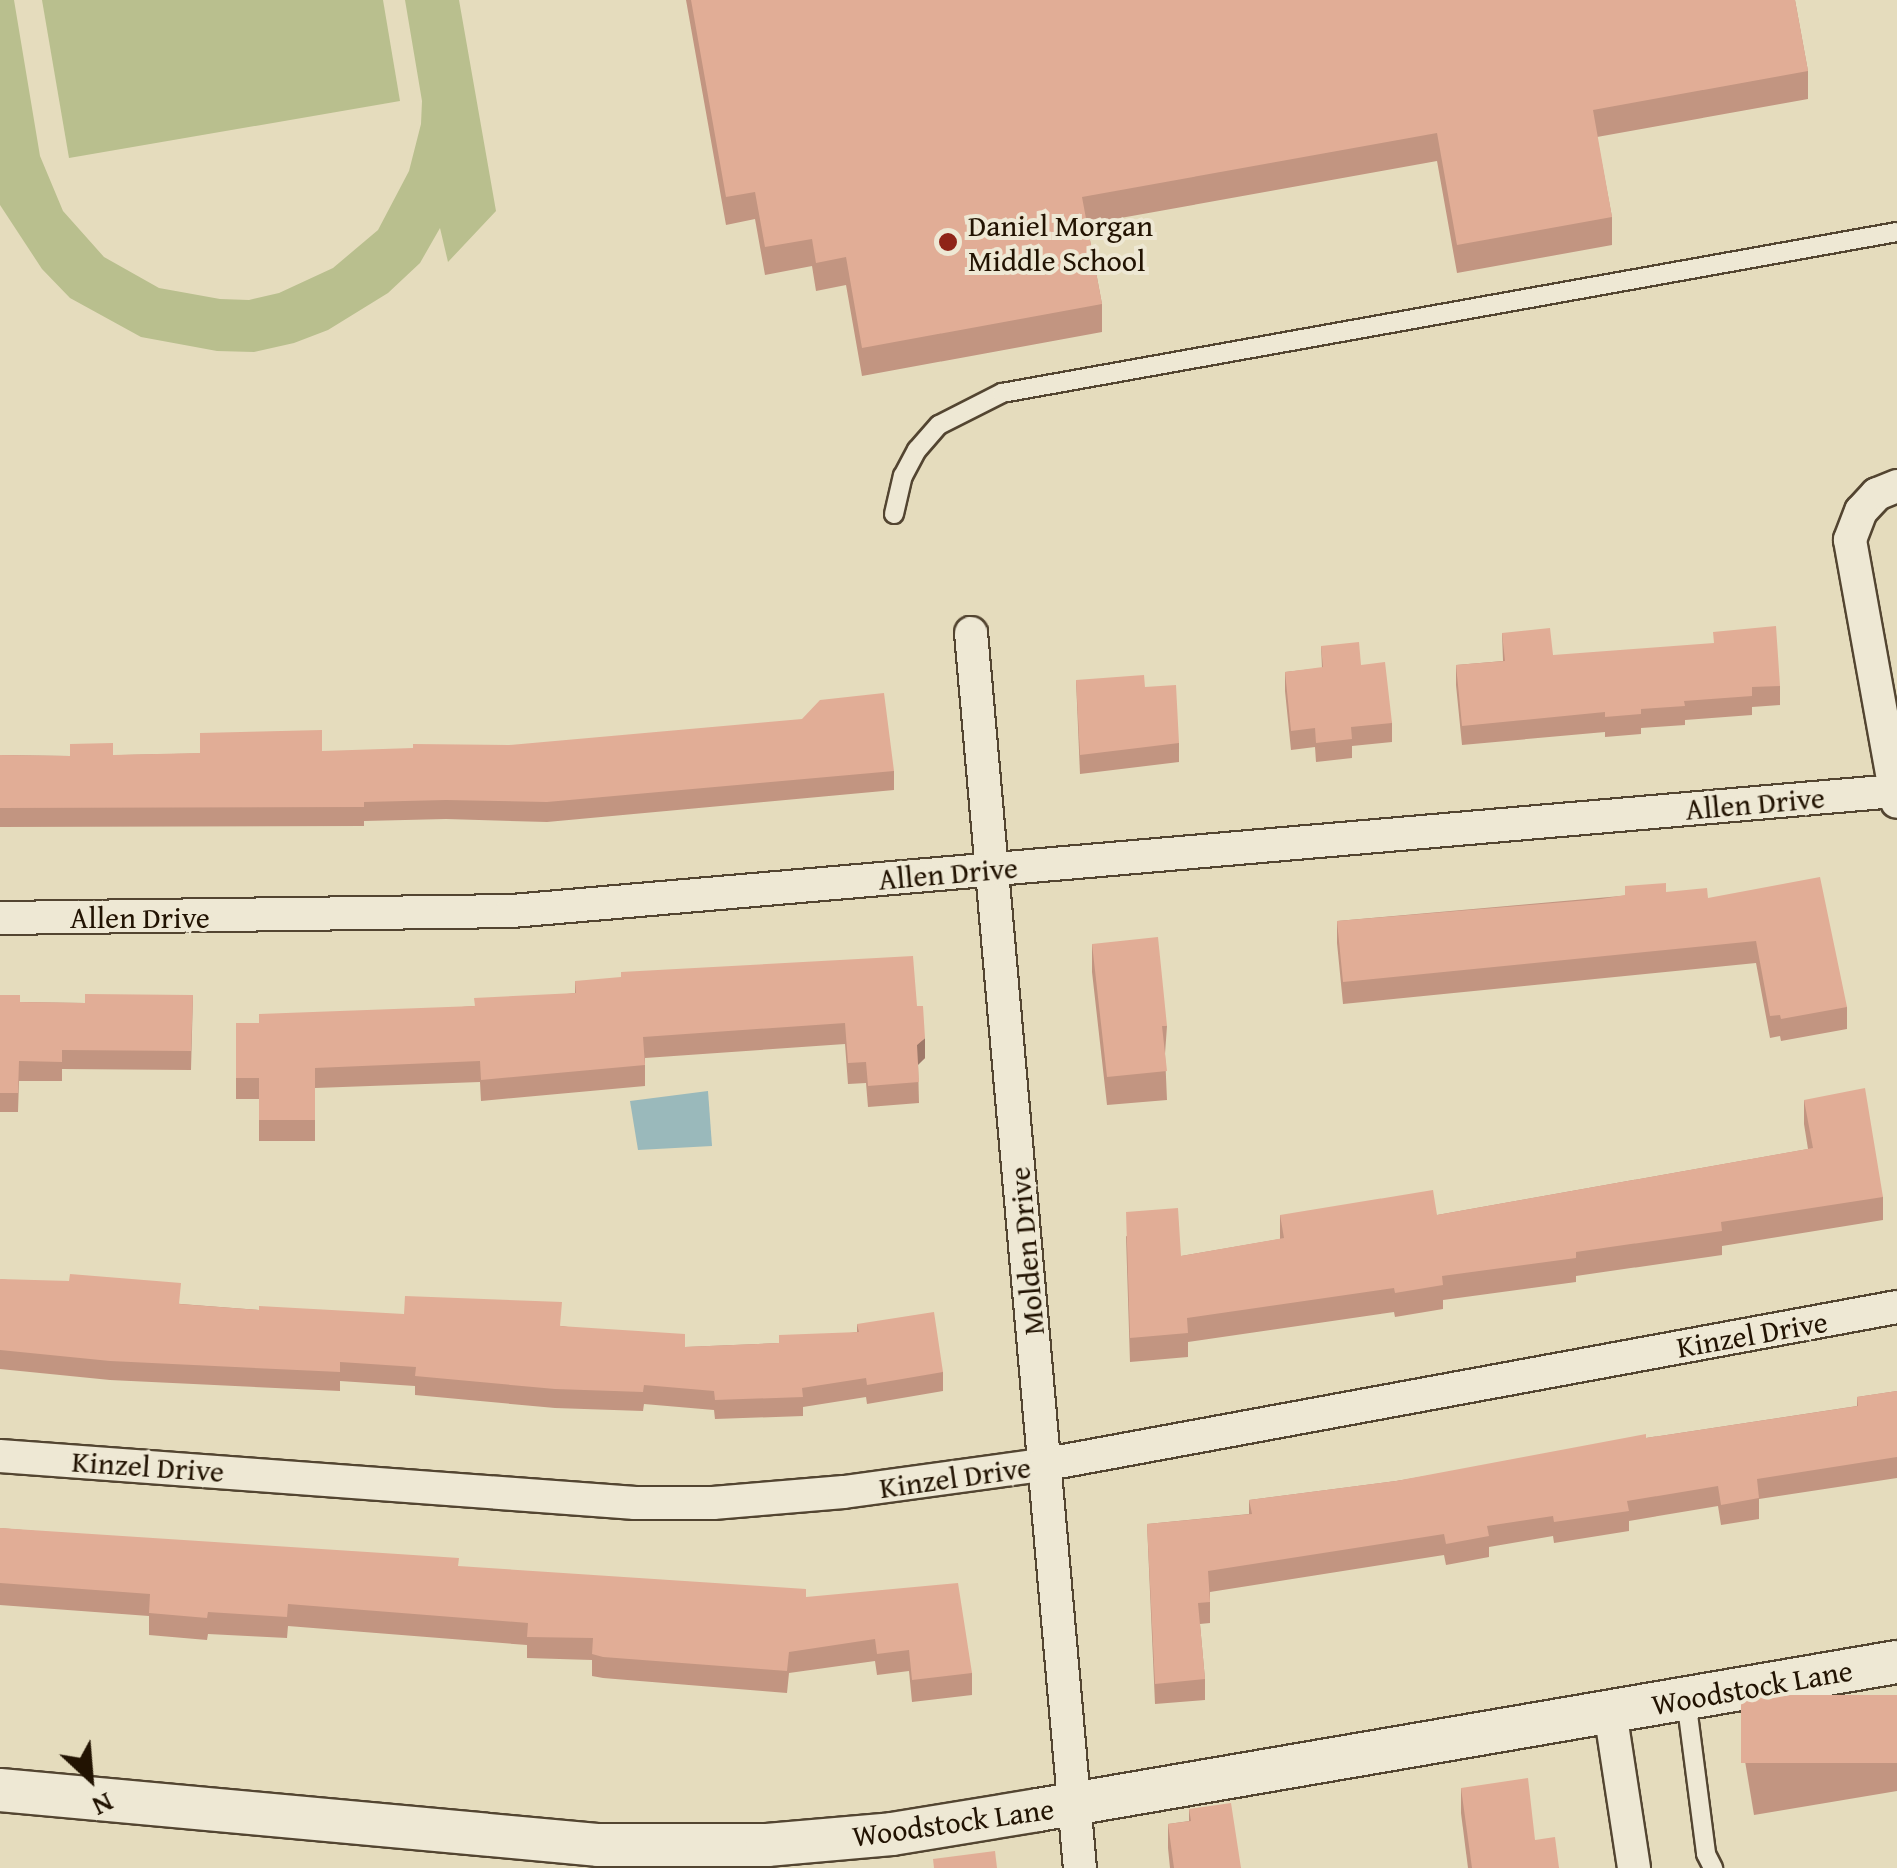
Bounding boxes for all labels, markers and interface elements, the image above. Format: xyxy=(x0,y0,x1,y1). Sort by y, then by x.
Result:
place label: Daniel Morgan Middle School xyxy=(968,207,1153,278)
marker: Daniel Morgan Middle School xyxy=(937,231,959,253)
street label: Allen Drive xyxy=(1684,779,1826,827)
street label: Allen Drive xyxy=(877,849,1019,897)
street label: Allen Drive xyxy=(70,899,210,935)
street label: Molden Drive xyxy=(1001,1165,1051,1337)
street label: Kinzel Drive xyxy=(1674,1303,1830,1365)
street label: Kinzel Drive xyxy=(71,1443,225,1489)
street label: Kinzel Drive xyxy=(877,1449,1033,1505)
street label: Woodstock Lane xyxy=(1649,1652,1855,1722)
north arrow xyxy=(40,1728,140,1828)
text: N xyxy=(86,1783,121,1828)
street label: Woodstock Lane xyxy=(850,1790,1056,1854)

